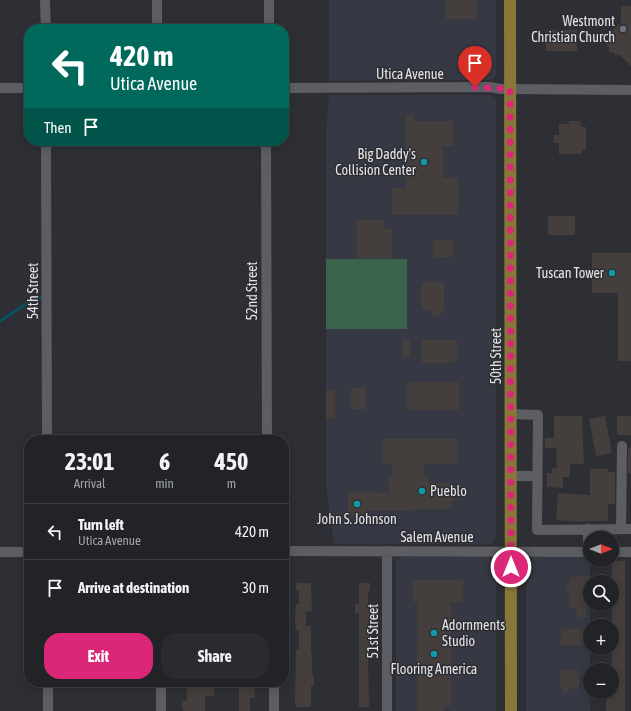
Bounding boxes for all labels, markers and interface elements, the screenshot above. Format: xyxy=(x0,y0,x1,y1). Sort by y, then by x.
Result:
place label: Westmont Christian Church xyxy=(531,13,615,45)
marker: Westmont Christian Church xyxy=(618,24,628,34)
icon: left xyxy=(44,40,96,92)
text: 420 m xyxy=(110,40,173,72)
pin xyxy=(458,46,492,87)
icon: arrive xyxy=(464,52,486,74)
street label: Utica Avenue xyxy=(376,66,444,82)
text: Utica Avenue xyxy=(110,73,197,94)
icon: arrive xyxy=(80,116,102,138)
text: Then xyxy=(44,119,72,136)
place label: Big Daddy's Collision Center xyxy=(335,146,417,178)
marker: Big Daddy's Collision Center xyxy=(419,157,429,167)
street label: 52nd Street xyxy=(244,261,260,321)
street label: 54th Street xyxy=(25,263,41,319)
place label: Tuscan Tower xyxy=(536,265,605,281)
marker: Tuscan Tower xyxy=(607,268,617,278)
street label: 50th Street xyxy=(488,328,504,384)
text: 23:01 xyxy=(65,448,115,475)
text: 6 xyxy=(159,448,170,475)
text: 450 xyxy=(215,448,248,475)
text: Arrival xyxy=(74,476,105,491)
text: min xyxy=(155,476,174,491)
text: m xyxy=(227,476,236,491)
place label: Pueblo xyxy=(430,483,467,499)
marker: Pueblo xyxy=(417,486,427,496)
marker: John S. Johnson xyxy=(352,499,362,509)
place label: John S. Johnson xyxy=(317,511,397,527)
text: Turn left xyxy=(78,516,124,533)
icon: left xyxy=(44,521,66,543)
text: 420 m xyxy=(235,523,269,540)
street label: Salem Avenue xyxy=(400,529,474,545)
north arrow xyxy=(583,531,619,567)
map controls xyxy=(583,531,619,699)
text: Utica Avenue xyxy=(78,533,141,548)
position arrow xyxy=(490,546,532,588)
button: search xyxy=(583,575,619,611)
icon: arrive xyxy=(44,577,66,599)
text: Arrive at destination xyxy=(78,579,189,596)
text: 30 m xyxy=(242,579,269,596)
street label: 51st Street xyxy=(365,604,381,658)
place label: Adornments Studio xyxy=(442,617,505,649)
button: + xyxy=(583,619,619,655)
marker: Adornments Studio xyxy=(429,628,439,638)
button: Exit xyxy=(44,633,153,679)
button: Share xyxy=(161,633,269,679)
marker: Flooring America xyxy=(429,649,439,659)
place label: Flooring America xyxy=(391,661,477,677)
button: − xyxy=(583,663,619,699)

